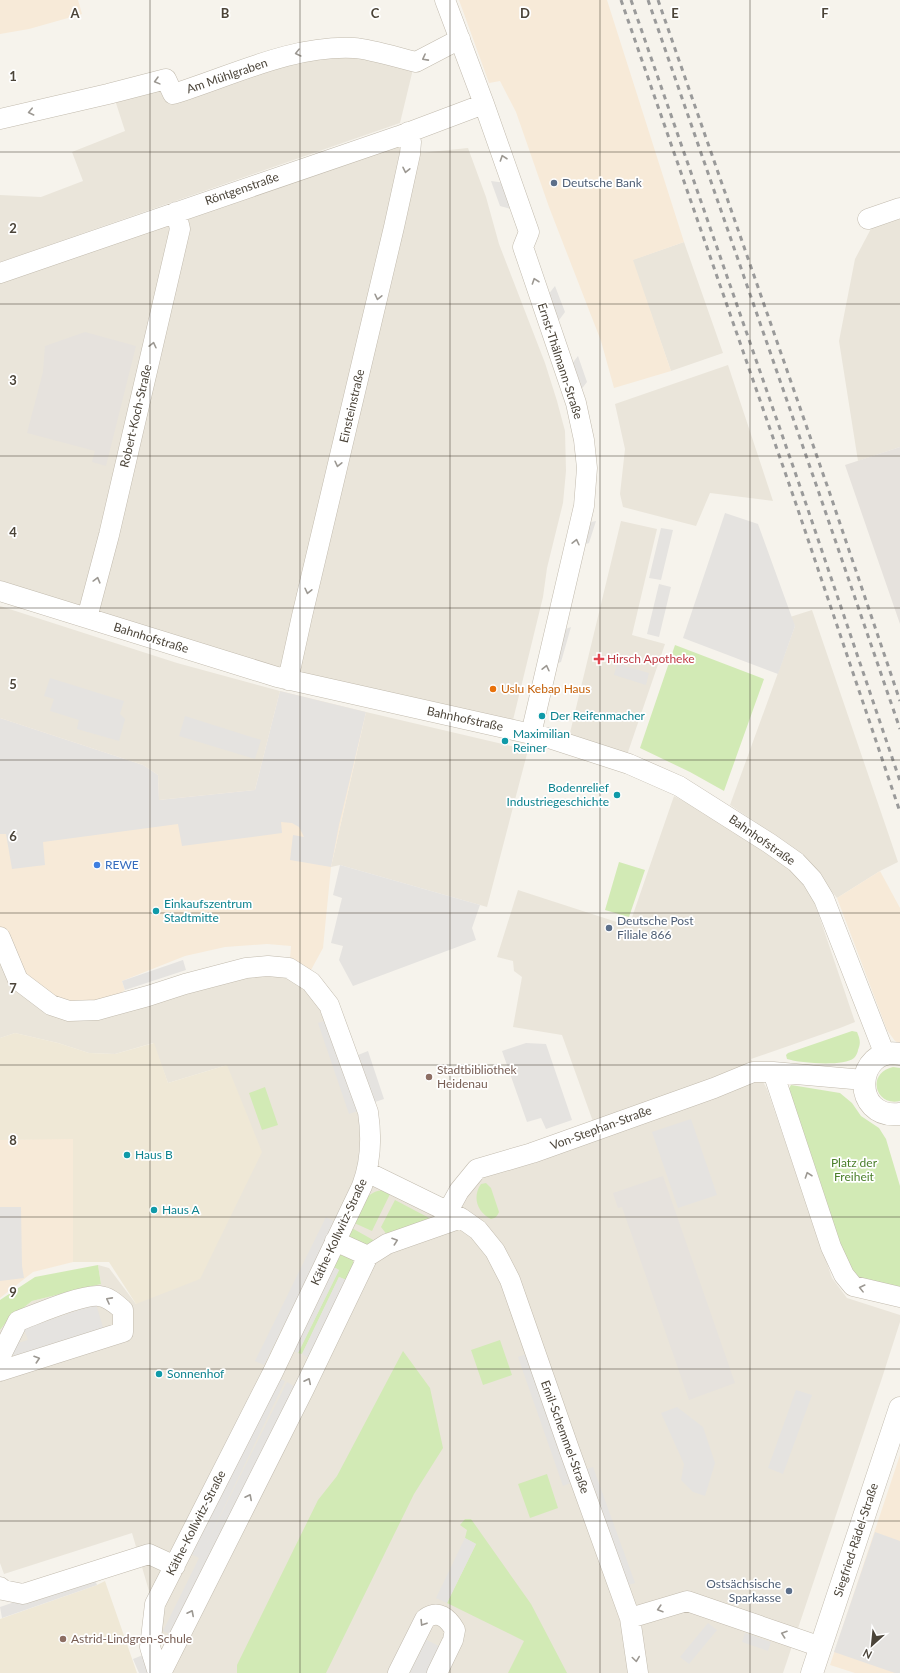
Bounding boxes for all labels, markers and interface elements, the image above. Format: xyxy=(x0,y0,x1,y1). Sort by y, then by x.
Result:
text: A xyxy=(69,5,80,21)
text: B xyxy=(221,5,230,21)
text: C xyxy=(371,5,380,21)
text: D xyxy=(520,5,530,21)
text: E xyxy=(671,5,679,21)
text: F xyxy=(821,5,829,21)
one-way arrow xyxy=(295,49,302,57)
one-way arrow xyxy=(422,53,429,60)
street label: Am Mühlgraben xyxy=(184,55,269,96)
text: 1 xyxy=(9,68,17,84)
one-way arrow xyxy=(154,77,160,85)
one-way arrow xyxy=(28,107,34,115)
one-way arrow xyxy=(499,155,508,162)
one-way arrow xyxy=(403,167,411,173)
street label: Röntgenstraße xyxy=(203,169,281,208)
place label: Deutsche Bank xyxy=(562,175,643,190)
marker: Deutsche Bank xyxy=(549,178,559,188)
text: 2 xyxy=(9,220,17,236)
one-way arrow xyxy=(531,277,539,284)
one-way arrow xyxy=(374,294,382,300)
street label: Ernst-Thälmann-Straße xyxy=(535,301,586,421)
one-way arrow xyxy=(148,342,156,348)
street label: Robert-Koch-Straße xyxy=(116,363,155,469)
street label: Einsteinstraße xyxy=(336,368,367,444)
text: 3 xyxy=(9,372,17,388)
one-way arrow xyxy=(334,461,342,468)
text: 4 xyxy=(9,524,17,540)
one-way arrow xyxy=(571,539,579,545)
one-way arrow xyxy=(92,577,101,584)
one-way arrow xyxy=(304,588,312,594)
street label: Bahnhofstraße xyxy=(112,619,190,656)
place label: Hirsch Apotheke xyxy=(607,651,695,666)
marker: Hirsch Apotheke xyxy=(594,654,604,664)
one-way arrow xyxy=(542,665,550,672)
text: 5 xyxy=(9,676,17,692)
place label: Uslu Kebap Haus xyxy=(501,681,590,696)
marker: Uslu Kebap Haus xyxy=(488,684,498,694)
street label: Bahnhofstraße xyxy=(426,703,505,734)
place label: Der Reifenmacher xyxy=(550,708,646,723)
marker: Der Reifenmacher xyxy=(537,711,547,721)
place label: Maximilian Reiner xyxy=(513,726,570,755)
marker: Maximilian Reiner xyxy=(500,736,510,746)
place label: Bodenrelief Industriegeschichte xyxy=(507,780,610,809)
marker: Bodenrelief Industriegeschichte xyxy=(612,790,622,800)
street label: Bahnhofstraße xyxy=(726,811,798,868)
text: 6 xyxy=(9,828,17,844)
place label: REWE xyxy=(105,857,139,872)
marker: REWE xyxy=(92,860,102,870)
place label: Einkaufszentrum Stadtmitte xyxy=(164,896,252,925)
marker: Einkaufszentrum Stadtmitte xyxy=(151,906,161,916)
place label: Deutsche Post Filiale 866 xyxy=(617,913,694,942)
marker: Deutsche Post Filiale 866 xyxy=(604,923,614,933)
text: 7 xyxy=(9,980,17,996)
place label: Stadtbibliothek Heidenau xyxy=(437,1062,518,1091)
marker: Stadtbibliothek Heidenau xyxy=(424,1072,434,1082)
street label: Von-Stephan-Straße xyxy=(548,1102,654,1153)
text: 8 xyxy=(9,1132,17,1148)
place label: Haus B xyxy=(135,1147,173,1162)
marker: Haus B xyxy=(122,1150,132,1160)
park label: Platz der Freiheit xyxy=(831,1155,878,1184)
one-way arrow xyxy=(804,1172,812,1179)
street label: Käthe-Kollwitz-Straße xyxy=(307,1176,370,1288)
place label: Haus A xyxy=(162,1202,201,1217)
marker: Haus A xyxy=(149,1205,159,1215)
one-way arrow xyxy=(391,1237,398,1246)
text: 9 xyxy=(9,1284,17,1300)
one-way arrow xyxy=(859,1284,866,1293)
one-way arrow xyxy=(106,1297,113,1305)
one-way arrow xyxy=(33,1356,40,1364)
place label: Sonnenhof xyxy=(167,1366,225,1381)
marker: Sonnenhof xyxy=(154,1369,164,1379)
one-way arrow xyxy=(303,1377,311,1385)
street label: Emil-Schemmel-Straße xyxy=(538,1378,593,1496)
street label: Käthe-Kollwitz-Straße xyxy=(163,1468,229,1578)
street label: Siegfried-Rädel-Straße xyxy=(830,1481,881,1599)
one-way arrow xyxy=(245,1494,252,1501)
place label: Ostsächsische Sparkasse xyxy=(706,1576,781,1605)
marker: Ostsächsische Sparkasse xyxy=(784,1586,794,1596)
one-way arrow xyxy=(657,1604,664,1613)
one-way arrow xyxy=(186,1610,194,1617)
one-way arrow xyxy=(421,1619,428,1626)
north arrow xyxy=(852,1625,892,1665)
one-way arrow xyxy=(780,1630,787,1639)
place label: Astrid-Lindgren-Schule xyxy=(71,1631,192,1646)
marker: Astrid-Lindgren-Schule xyxy=(58,1634,68,1644)
text: N xyxy=(861,1647,874,1662)
one-way arrow xyxy=(631,1656,640,1662)

